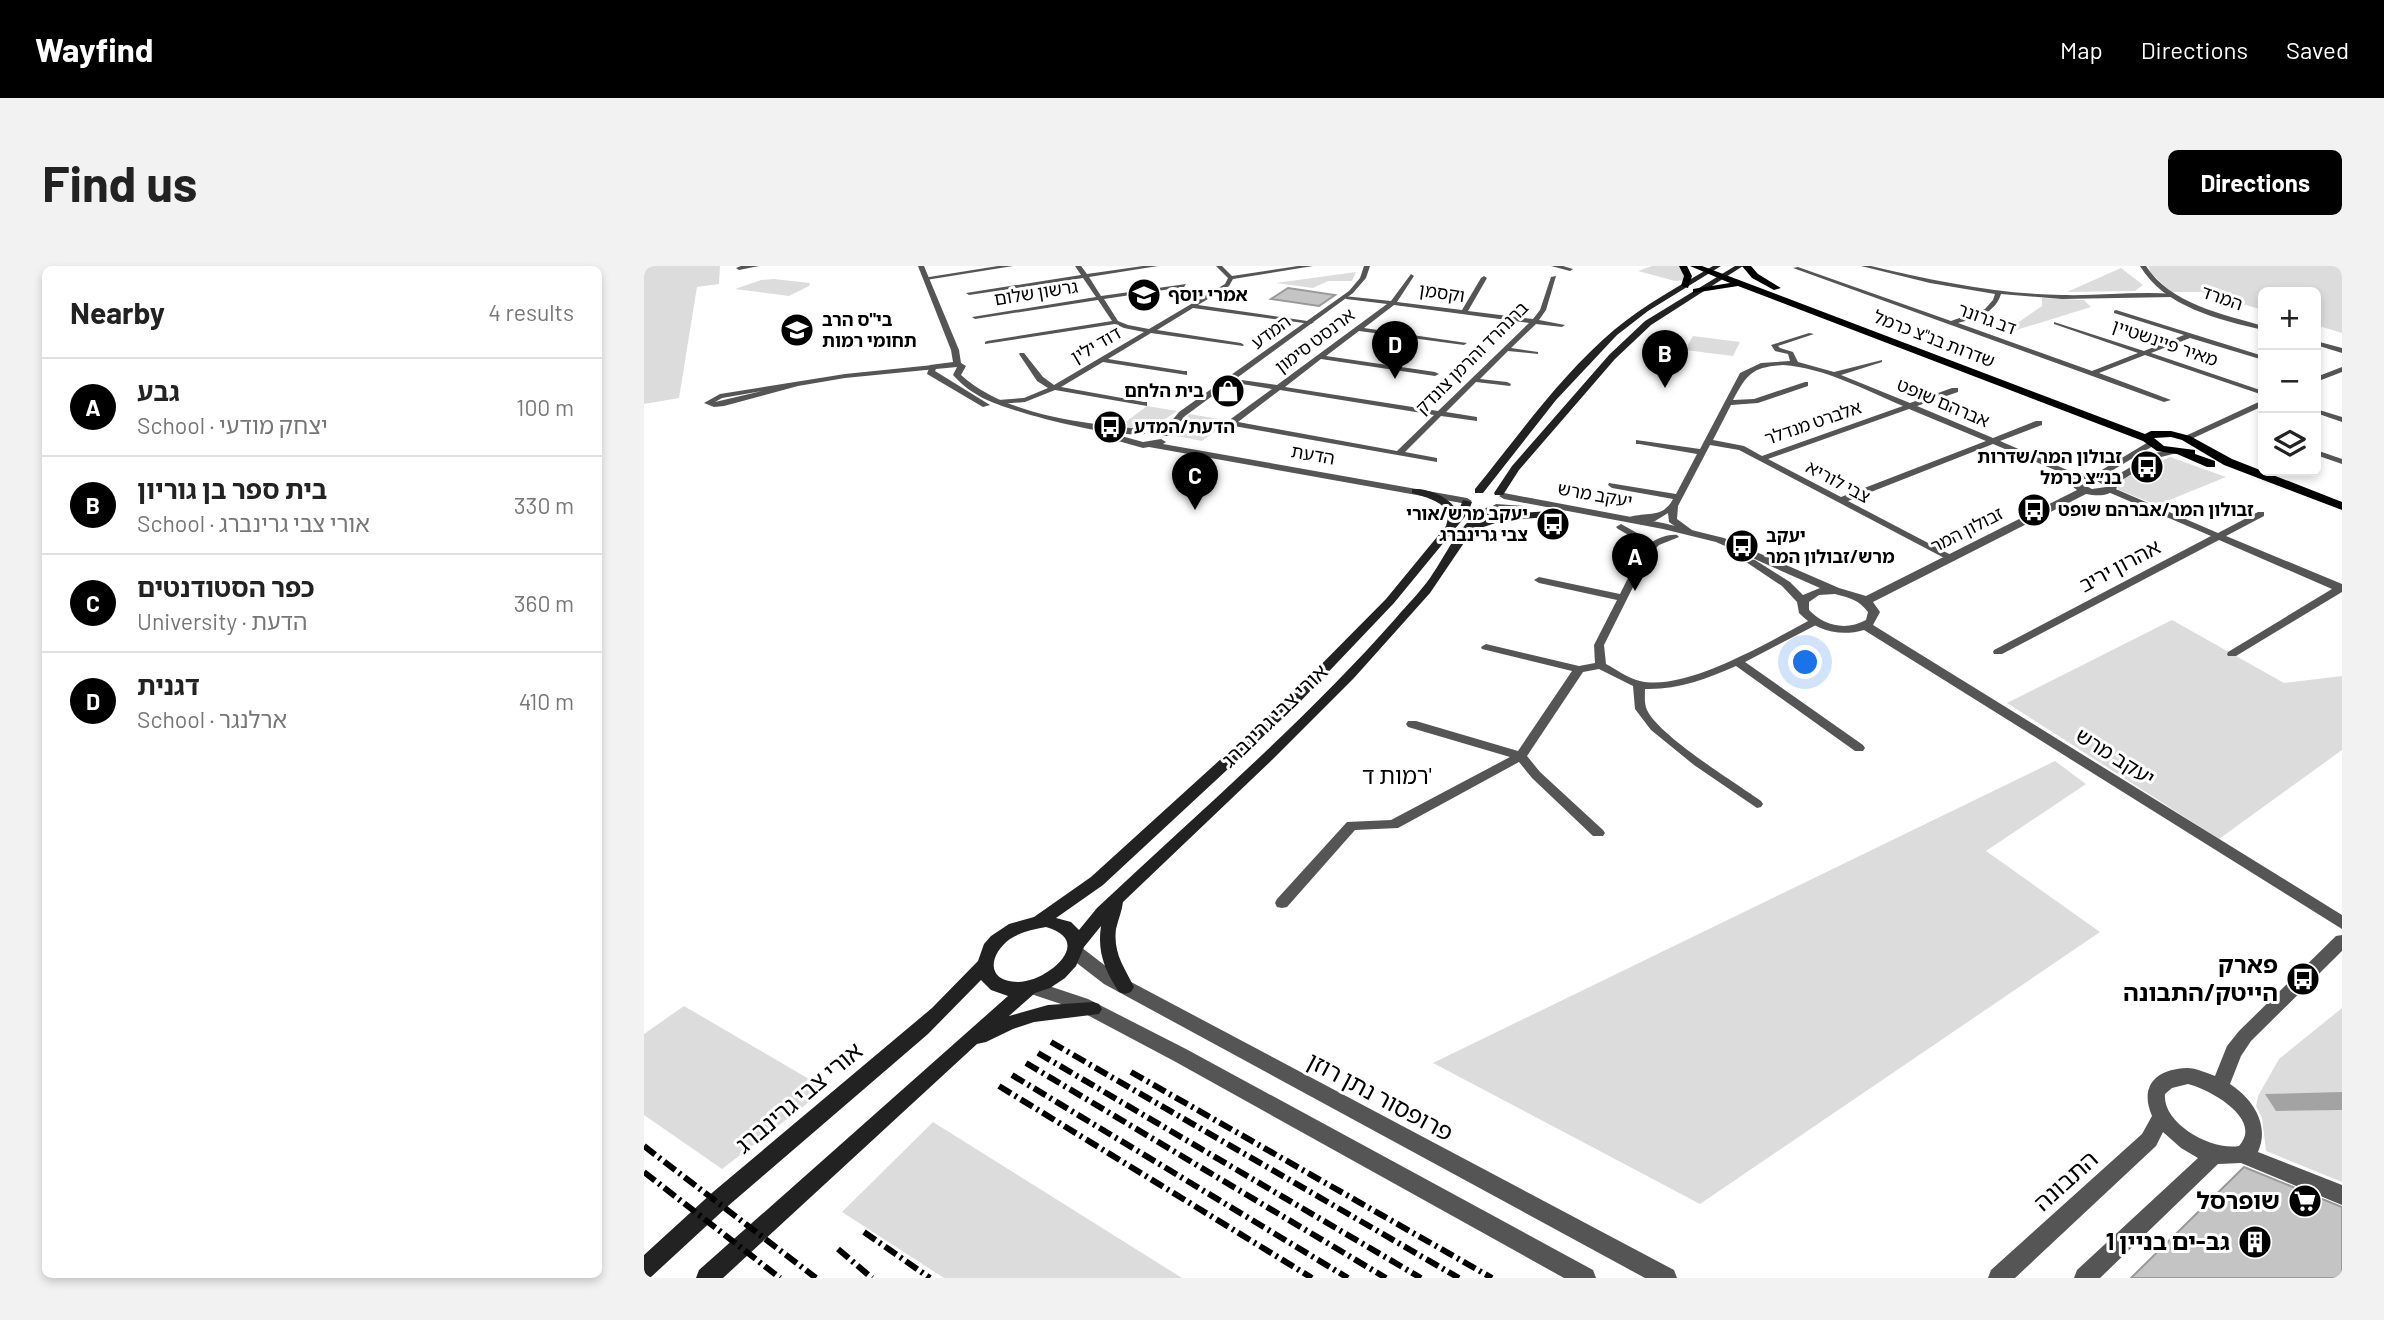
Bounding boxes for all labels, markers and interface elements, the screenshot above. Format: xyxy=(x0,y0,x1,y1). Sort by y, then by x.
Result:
text: Wayfind xyxy=(35,29,153,69)
text: Map xyxy=(2060,35,2103,64)
text: Directions xyxy=(2141,35,2248,64)
text: Saved xyxy=(2286,35,2349,64)
button: Directions xyxy=(2168,150,2342,215)
text: Find us xyxy=(42,153,197,212)
street label: גרשון שלום xyxy=(992,275,1079,309)
school or university icon: אמרי יוסף xyxy=(1125,276,1163,314)
street label: וקסמן xyxy=(1418,278,1466,306)
street label: המרד xyxy=(2199,280,2246,314)
place label: אמרי יוסף xyxy=(1168,283,1248,305)
map controls xyxy=(2258,287,2321,476)
button: + xyxy=(2258,287,2321,350)
text: Nearby xyxy=(70,294,165,330)
street label: ברנהרד והרמן צונדק xyxy=(1410,296,1532,418)
street label: דב גרונר xyxy=(1955,297,2020,339)
text: 4 results xyxy=(488,298,574,326)
street label: ארנסט סימון xyxy=(1270,303,1359,377)
street label: שדרות בנ"צ כרמל xyxy=(1871,305,1998,371)
place label: בי"ס הרב תחומי רמות xyxy=(822,308,917,351)
street label: המדע xyxy=(1246,309,1295,353)
school or university icon: בי"ס הרב תחומי רמות xyxy=(778,311,816,349)
street label: מאיר פיינשטיין xyxy=(2110,314,2221,370)
street label: דוד ילין xyxy=(1066,321,1125,367)
pin: D xyxy=(1372,321,1418,379)
pin: B xyxy=(1642,330,1688,388)
button: − xyxy=(2258,350,2321,413)
shop icon: בית הלחם xyxy=(1209,372,1247,410)
street label: אברהם שופט xyxy=(1894,373,1993,431)
text: גבע xyxy=(137,375,180,406)
place label: בית הלחם xyxy=(1124,379,1204,401)
text: A xyxy=(85,393,101,421)
text: 100 m xyxy=(516,393,574,421)
street label: אלברט מנדלר xyxy=(1761,395,1864,449)
bus stop icon: הדעת/המדע xyxy=(1091,408,1129,446)
text: School · יצחק מודעי xyxy=(137,411,328,439)
button: layers xyxy=(2258,413,2321,476)
place label: הדעת/המדע xyxy=(1134,415,1235,437)
street label: הדעת xyxy=(1290,439,1337,469)
place label: זבולון המר/שדרות בנ״צ כרמל xyxy=(1977,445,2122,488)
bus stop icon: זבולון המר/שדרות בנ״צ כרמל xyxy=(2128,448,2166,486)
pin: C xyxy=(1172,452,1218,510)
street label: צבי לוריא xyxy=(1803,455,1874,507)
text: בית ספר בן גוריון xyxy=(137,473,327,504)
street label: יעקב מרש xyxy=(1556,477,1634,511)
text: B xyxy=(86,491,100,519)
text: 330 m xyxy=(514,491,574,519)
bus stop icon: זבולון המר/אברהם שופט xyxy=(2015,491,2053,529)
place label: זבולון המר/אברהם שופט xyxy=(2058,498,2254,520)
place label: יעקב מרש/אורי צבי גרינברג xyxy=(1406,502,1528,545)
street label: זבולון המר xyxy=(1927,502,2006,557)
bus stop icon: יעקב מרש/אורי צבי גרינברג xyxy=(1534,505,1572,543)
text: School · אורי צבי גרינברג xyxy=(137,509,370,537)
place label: יעקב מרש/זבולון המר xyxy=(1766,524,1895,567)
bus stop icon: יעקב מרש/זבולון המר xyxy=(1723,527,1761,565)
pin: A xyxy=(1612,533,1658,591)
street label: אהרון יריב xyxy=(2074,533,2164,596)
text: כפר הסטודנטים xyxy=(137,571,315,602)
text: C xyxy=(86,589,100,617)
text: 360 m xyxy=(514,589,574,617)
text: University · הדעת xyxy=(137,607,307,635)
your location xyxy=(1788,645,1822,679)
street label: אורי צבי גרינברג xyxy=(1216,658,1332,772)
text: דגנית xyxy=(137,669,200,700)
text: D xyxy=(86,687,100,715)
text: 410 m xyxy=(519,687,574,715)
text: School · ארלנגר xyxy=(137,705,287,733)
street label: יעקב מרש xyxy=(2072,722,2160,790)
district label: רמות ד' xyxy=(1362,761,1432,789)
place label: פארק הייטק/התבונה xyxy=(2123,949,2278,1006)
bus stop icon: פארק הייטק/התבונה xyxy=(2284,960,2322,998)
street label: אורי צבי גרינברג xyxy=(728,1035,868,1159)
street label: פרופסור נתן רוזן xyxy=(1303,1045,1459,1146)
street label: התבונה xyxy=(2027,1143,2103,1216)
supermarket icon: שופרסל xyxy=(2286,1182,2324,1220)
place label: שופרסל xyxy=(2196,1185,2280,1214)
building icon: גב-ים בניין 1 xyxy=(2236,1223,2274,1261)
place label: גב-ים בניין 1 xyxy=(2106,1226,2230,1255)

